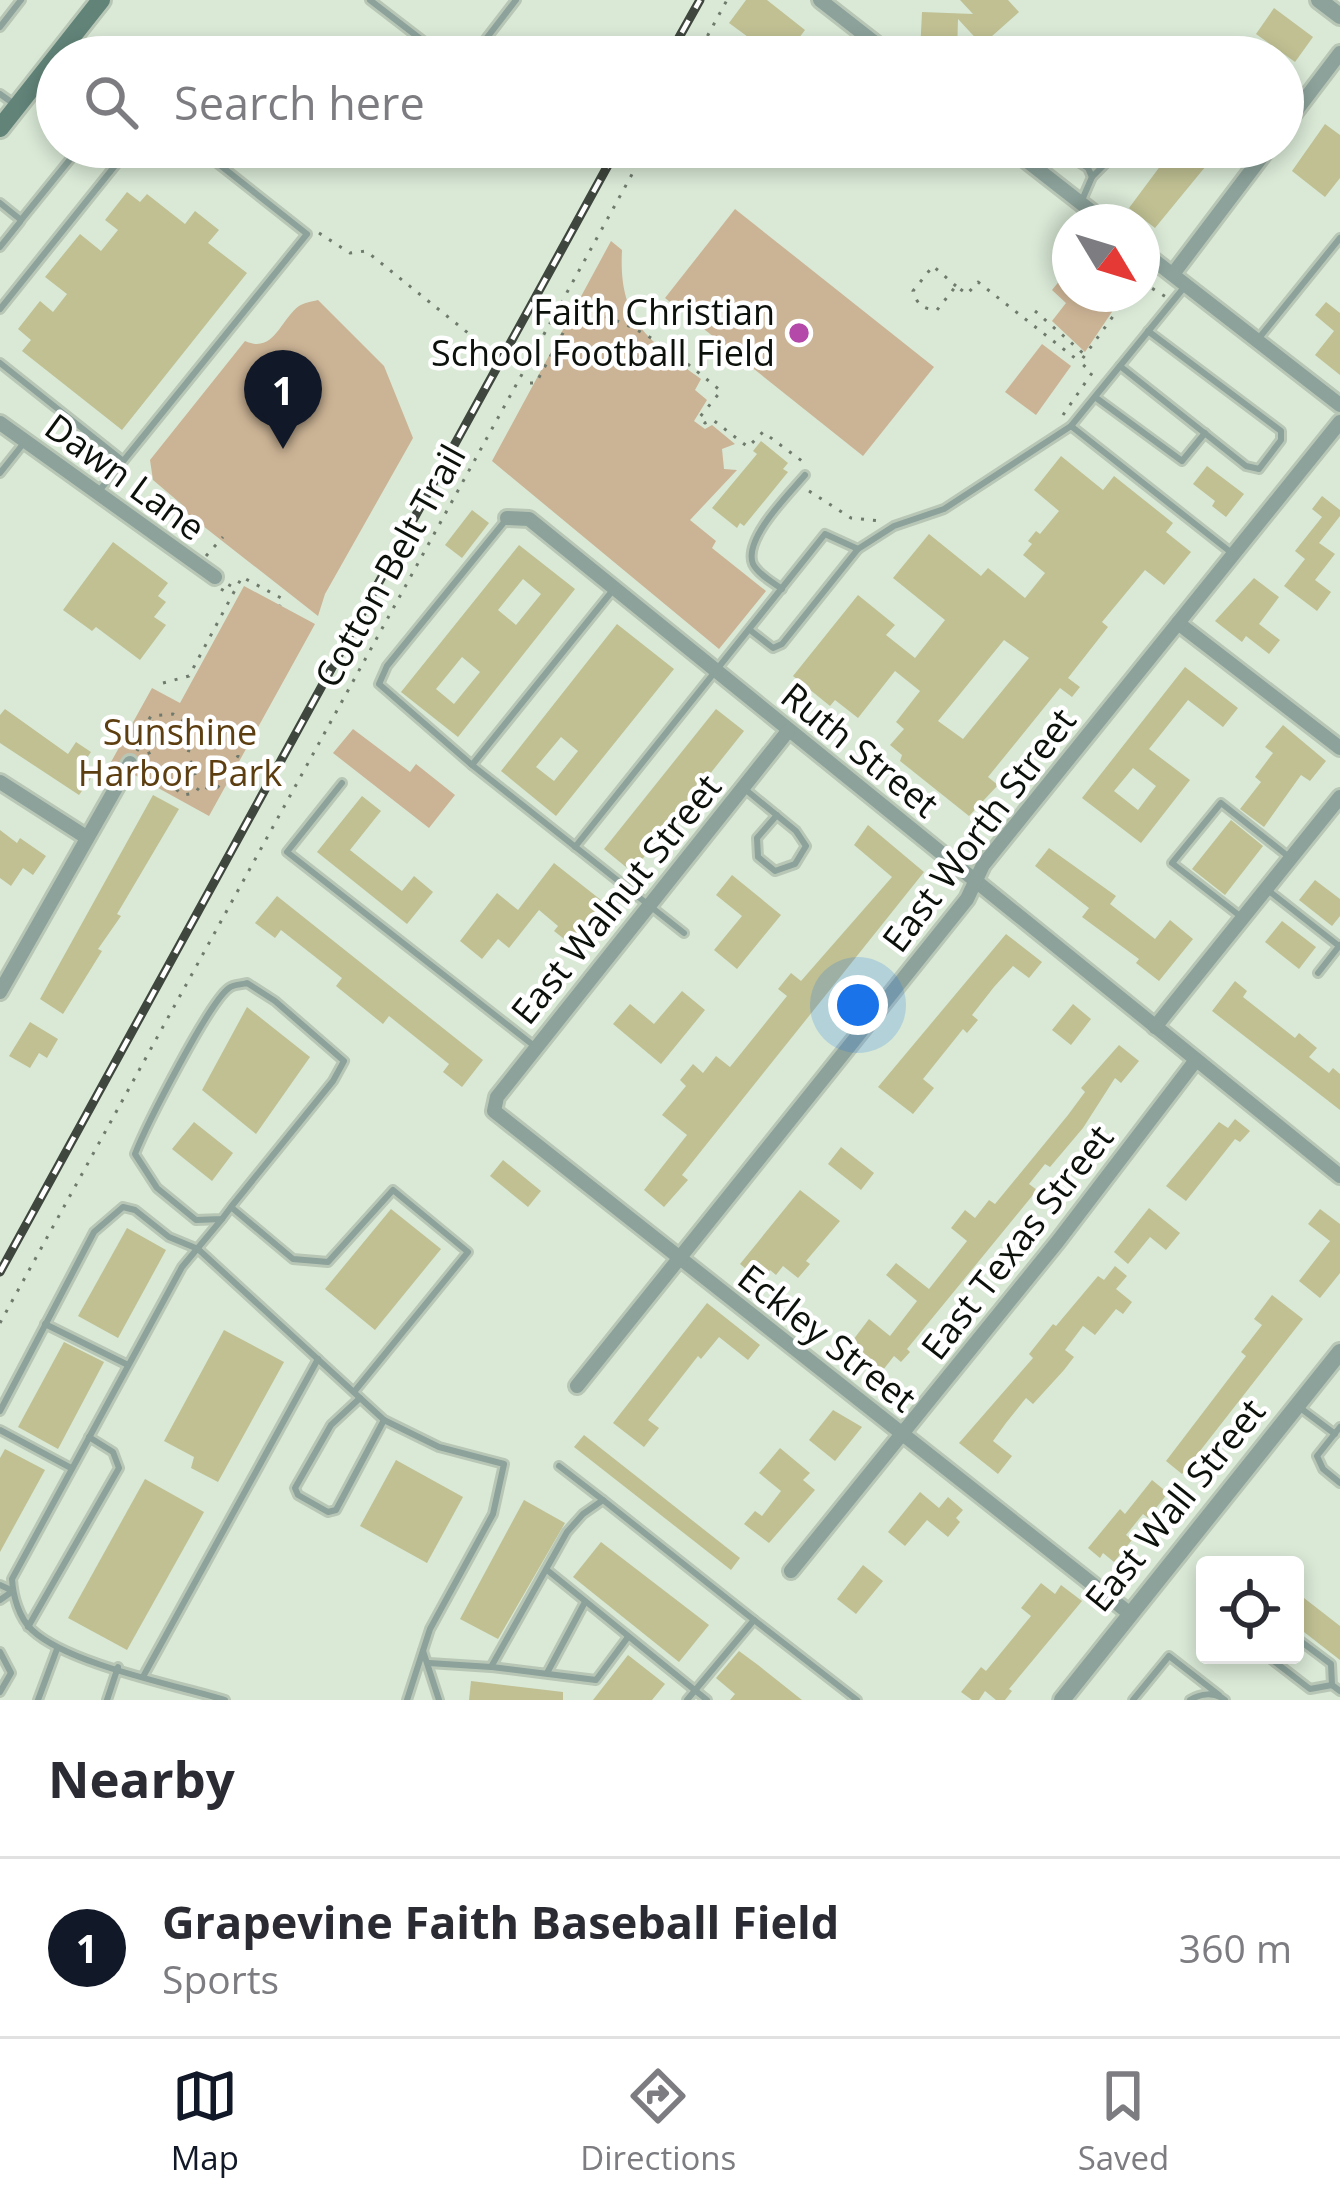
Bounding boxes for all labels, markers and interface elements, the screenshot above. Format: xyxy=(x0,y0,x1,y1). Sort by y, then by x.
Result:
search box xyxy=(36,36,1304,168)
icon: search xyxy=(78,69,144,135)
text: Search here xyxy=(174,72,425,133)
north arrow xyxy=(1052,204,1160,312)
place label: Faith Christian School Football Field xyxy=(431,287,775,377)
marker: Faith Christian School Football Field xyxy=(786,320,812,346)
pin: 1 xyxy=(244,350,322,449)
street label: Dawn Lane xyxy=(35,402,215,551)
street label: Cotton Belt Trail xyxy=(303,436,477,696)
street label: Ruth Street xyxy=(771,671,949,828)
street label: East Worth Street xyxy=(871,698,1087,962)
park label: Sunshine Harbor Park xyxy=(78,707,282,797)
street label: East Walnut Street xyxy=(499,763,732,1034)
your location xyxy=(828,975,888,1035)
street label: East Texas Street xyxy=(909,1114,1124,1369)
street label: Eckley Street xyxy=(728,1253,926,1423)
street label: East Wall Street xyxy=(1074,1388,1276,1621)
map controls xyxy=(1196,1556,1304,1664)
button: locate xyxy=(1196,1556,1304,1664)
text: Nearby xyxy=(48,1743,235,1813)
text: Grapevine Faith Baseball Field xyxy=(162,1891,839,1952)
text: 1 xyxy=(76,1921,98,1974)
text: 360 m xyxy=(1179,1921,1292,1974)
text: Sports xyxy=(162,1952,279,2005)
tab: Map xyxy=(171,2063,239,2180)
tab: Directions xyxy=(580,2063,736,2180)
tab: Saved xyxy=(1078,2063,1169,2180)

